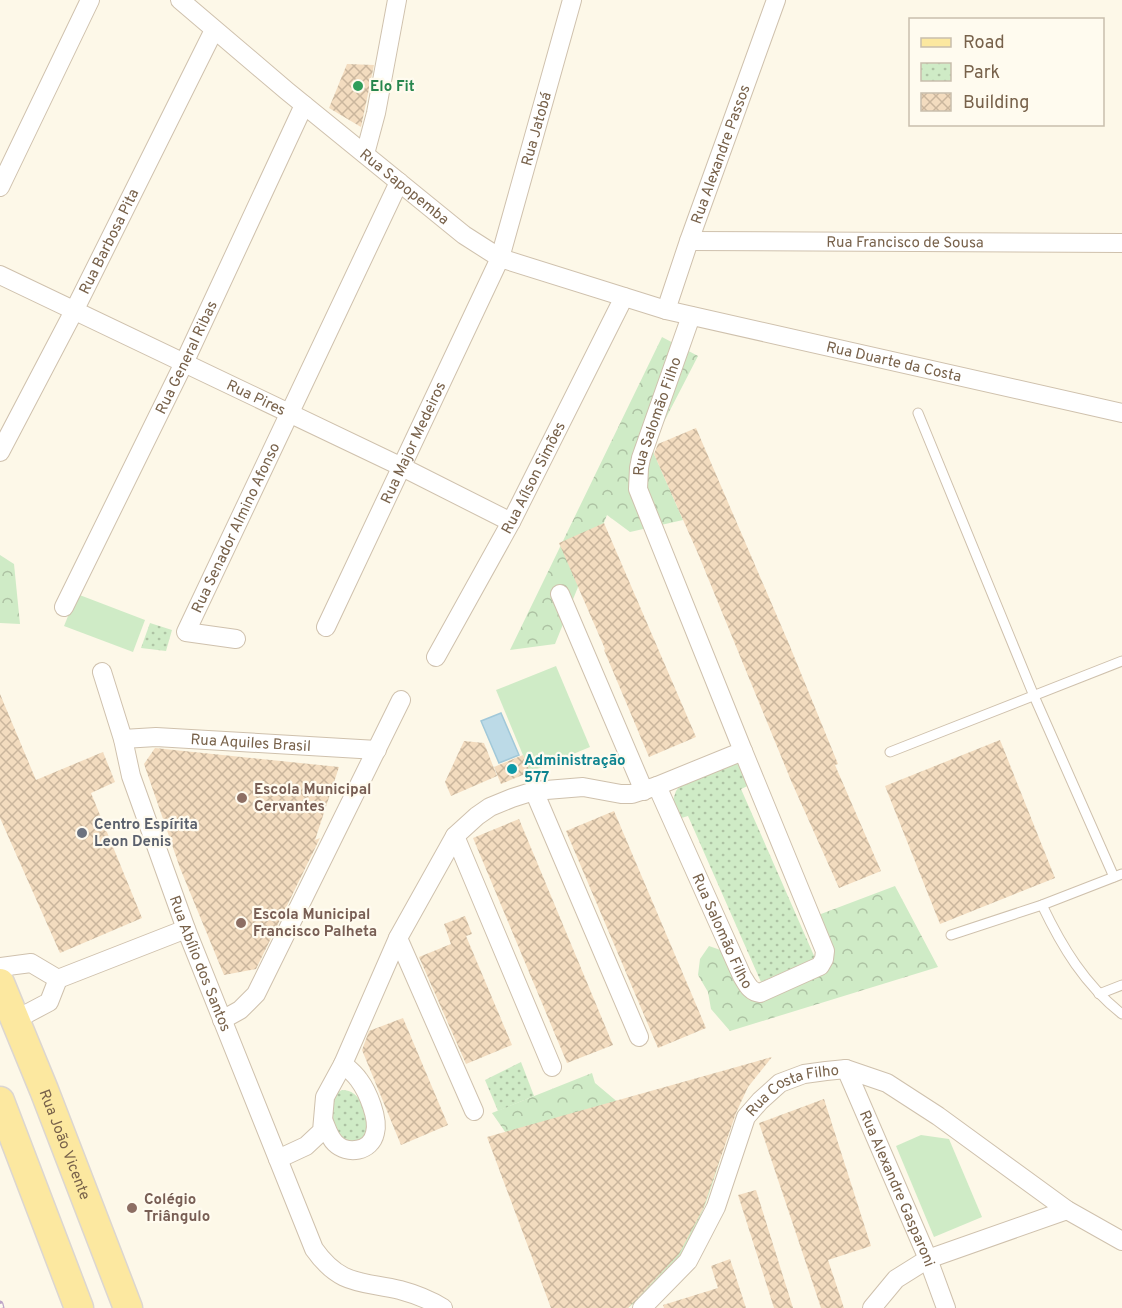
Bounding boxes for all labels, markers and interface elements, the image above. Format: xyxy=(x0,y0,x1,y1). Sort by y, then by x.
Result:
legend xyxy=(909,18,1104,126)
text: Road xyxy=(963,32,1005,55)
text: Park xyxy=(963,62,1000,85)
place label: Elo Fit xyxy=(370,78,415,97)
marker: Elo Fit xyxy=(351,79,365,93)
street label: Rua Alexandre Passos xyxy=(688,82,756,227)
street label: Rua Jatobá xyxy=(518,90,557,168)
text: Building xyxy=(963,92,1029,115)
street label: Rua Sapopemba xyxy=(355,146,452,230)
street label: Rua Barbosa Pita xyxy=(76,186,144,298)
street label: Rua Francisco de Sousa xyxy=(826,234,984,253)
street label: Rua General Ribas xyxy=(152,298,223,418)
street label: Rua Duarte da Costa xyxy=(824,338,963,387)
street label: Rua Salomão Filho xyxy=(631,355,687,476)
street label: Rua Pires xyxy=(223,377,288,421)
street label: Rua Major Medeiros xyxy=(377,379,451,507)
street label: Rua Aílson Simões xyxy=(498,419,571,538)
street label: Rua Senador Almino Afonso xyxy=(188,440,285,616)
street label: Rua Aquiles Brasil xyxy=(190,731,311,757)
place label: Administração 577 xyxy=(524,752,626,788)
marker: Administração 577 xyxy=(505,762,519,776)
place label: Escola Municipal Cervantes xyxy=(254,781,371,817)
marker: Escola Municipal Cervantes xyxy=(235,791,249,805)
place label: Centro Espírita Leon Denis xyxy=(94,816,198,852)
marker: Centro Espírita Leon Denis xyxy=(75,826,89,840)
street label: Rua Salomão Filho xyxy=(686,871,756,993)
street label: Rua Abílio dos Santos xyxy=(164,893,234,1035)
place label: Escola Municipal Francisco Palheta xyxy=(253,906,377,942)
marker: Escola Municipal Francisco Palheta xyxy=(234,916,248,930)
street label: Rua Costa Filho xyxy=(743,1062,840,1121)
street label: Rua João Vicente xyxy=(34,1087,93,1203)
street label: Rua Alexandre Gasparoni xyxy=(854,1108,938,1270)
place label: Colégio Triângulo xyxy=(144,1191,210,1227)
marker: Colégio Triângulo xyxy=(125,1201,139,1215)

